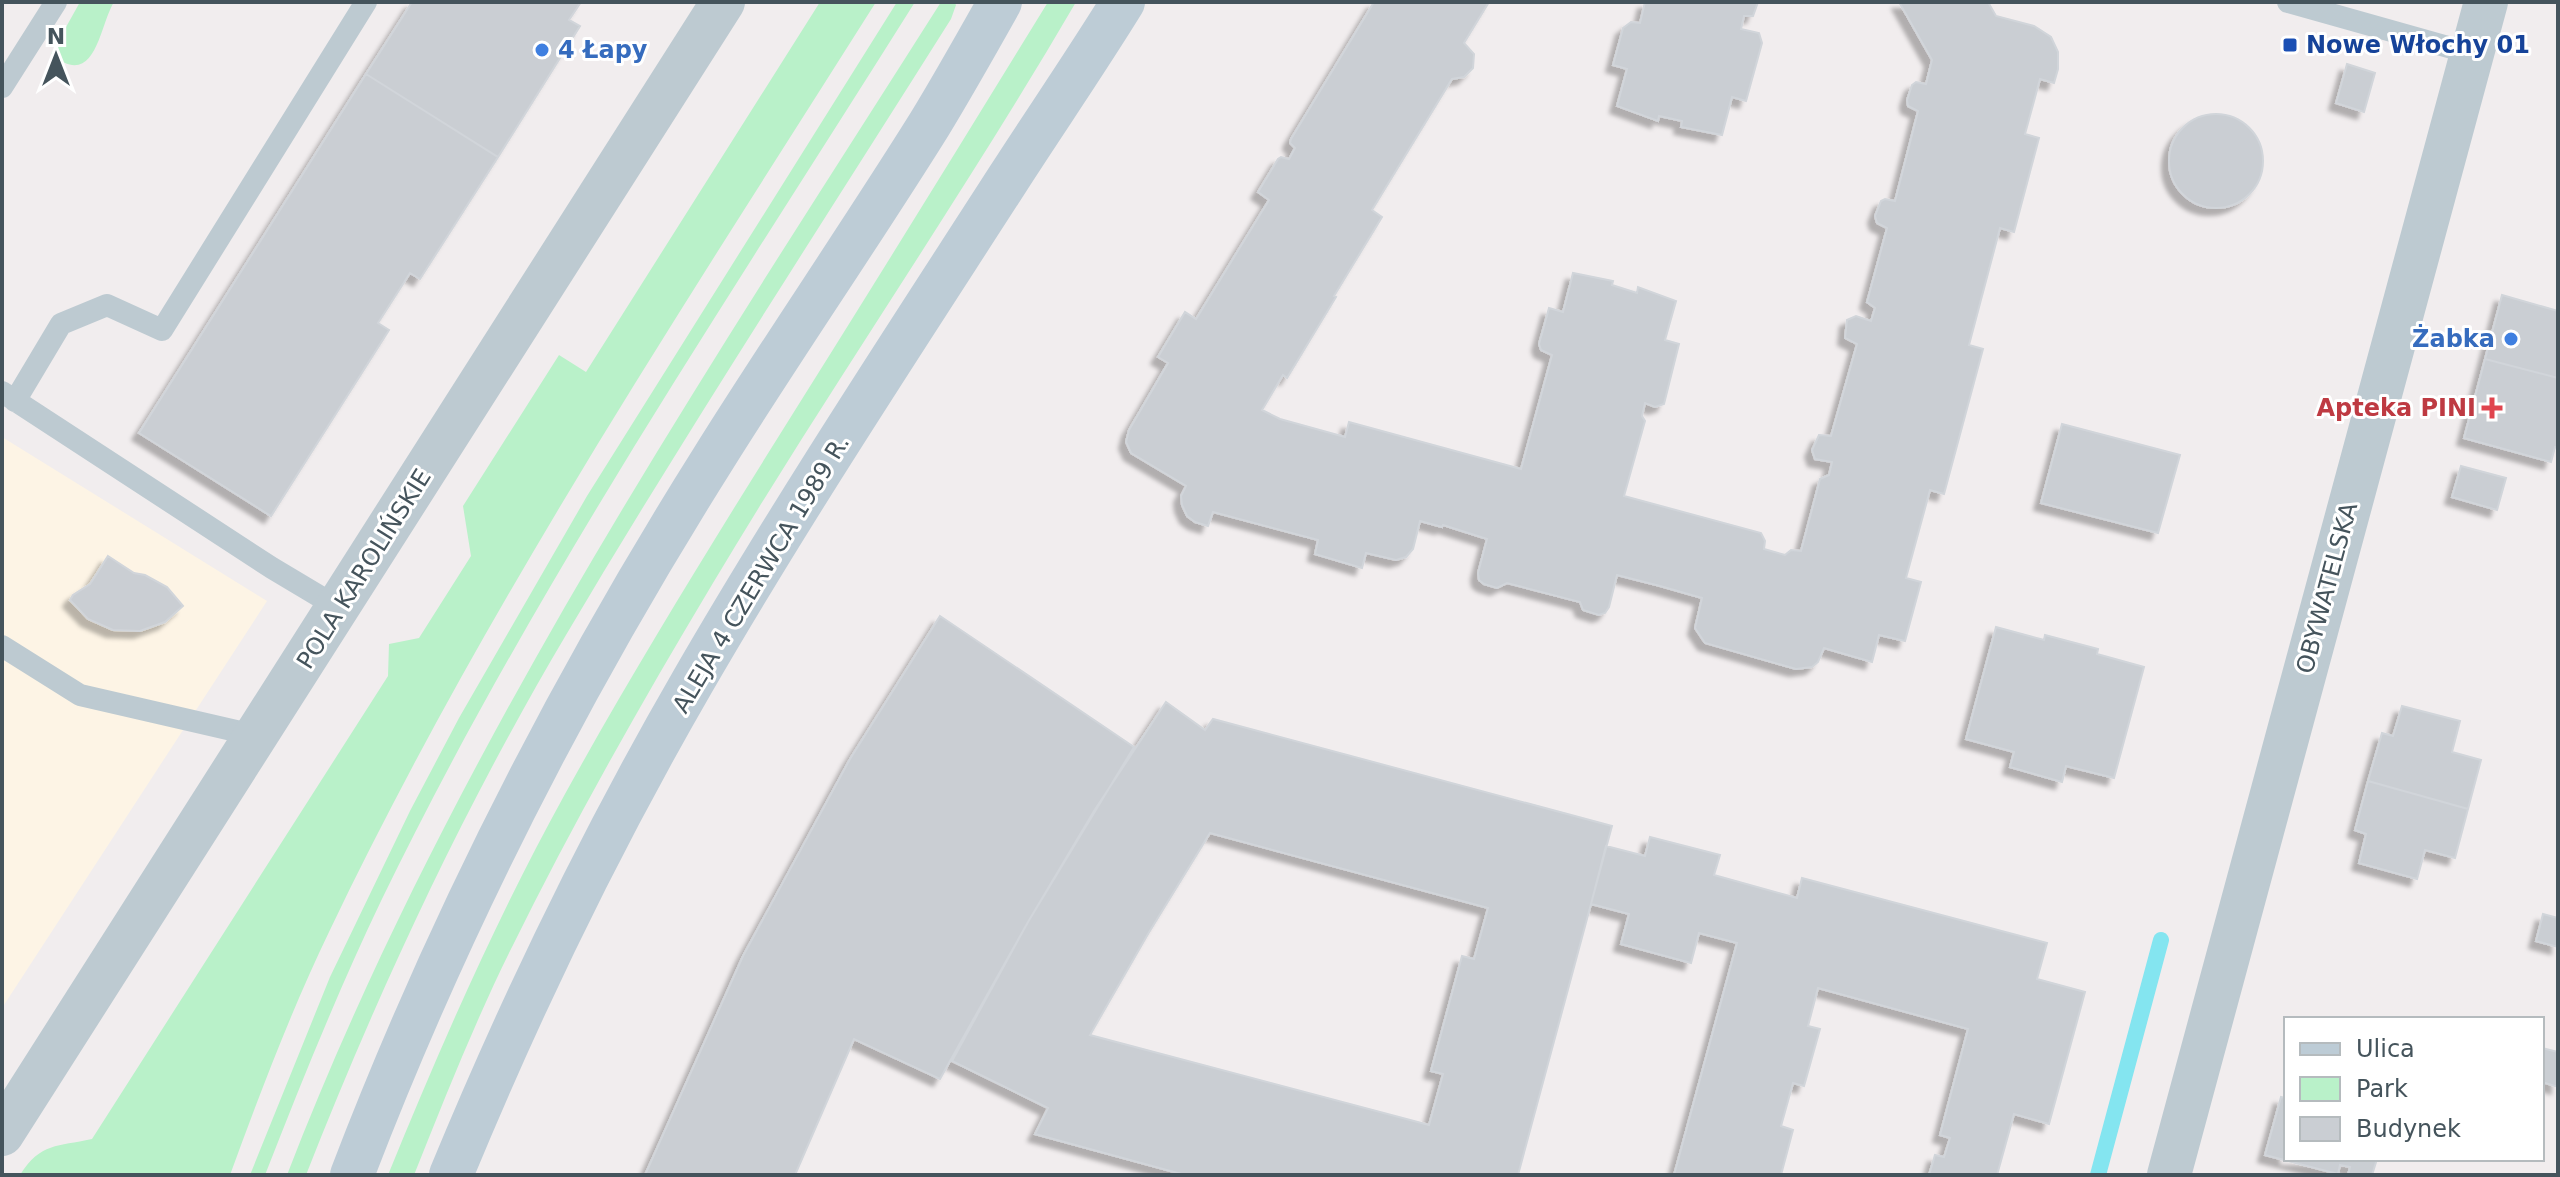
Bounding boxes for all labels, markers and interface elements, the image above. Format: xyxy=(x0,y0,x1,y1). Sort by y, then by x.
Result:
north arrow xyxy=(16,16,96,96)
text: N xyxy=(47,24,65,49)
place label: Nowe Włochy 01 xyxy=(2306,31,2530,59)
place label: 4 Łapy xyxy=(558,36,648,64)
marker: Nowe Włochy 01 xyxy=(2281,36,2299,54)
marker: 4 Łapy xyxy=(533,41,551,59)
place label: Żabka xyxy=(2412,324,2495,353)
marker: Żabka xyxy=(2502,330,2520,348)
place label: Apteka PINI xyxy=(2316,394,2476,422)
marker: Apteka PINI xyxy=(2483,399,2501,417)
street label: ALEJA 4 CZERWCA 1989 R. xyxy=(667,430,855,718)
street label: POLA KAROLIŃSKIE xyxy=(290,463,437,674)
street label: OBYWATELSKA xyxy=(2291,499,2363,677)
legend xyxy=(2284,1017,2544,1161)
text: Ulica xyxy=(2356,1035,2415,1063)
text: Park xyxy=(2356,1075,2408,1103)
text: Budynek xyxy=(2356,1115,2461,1143)

